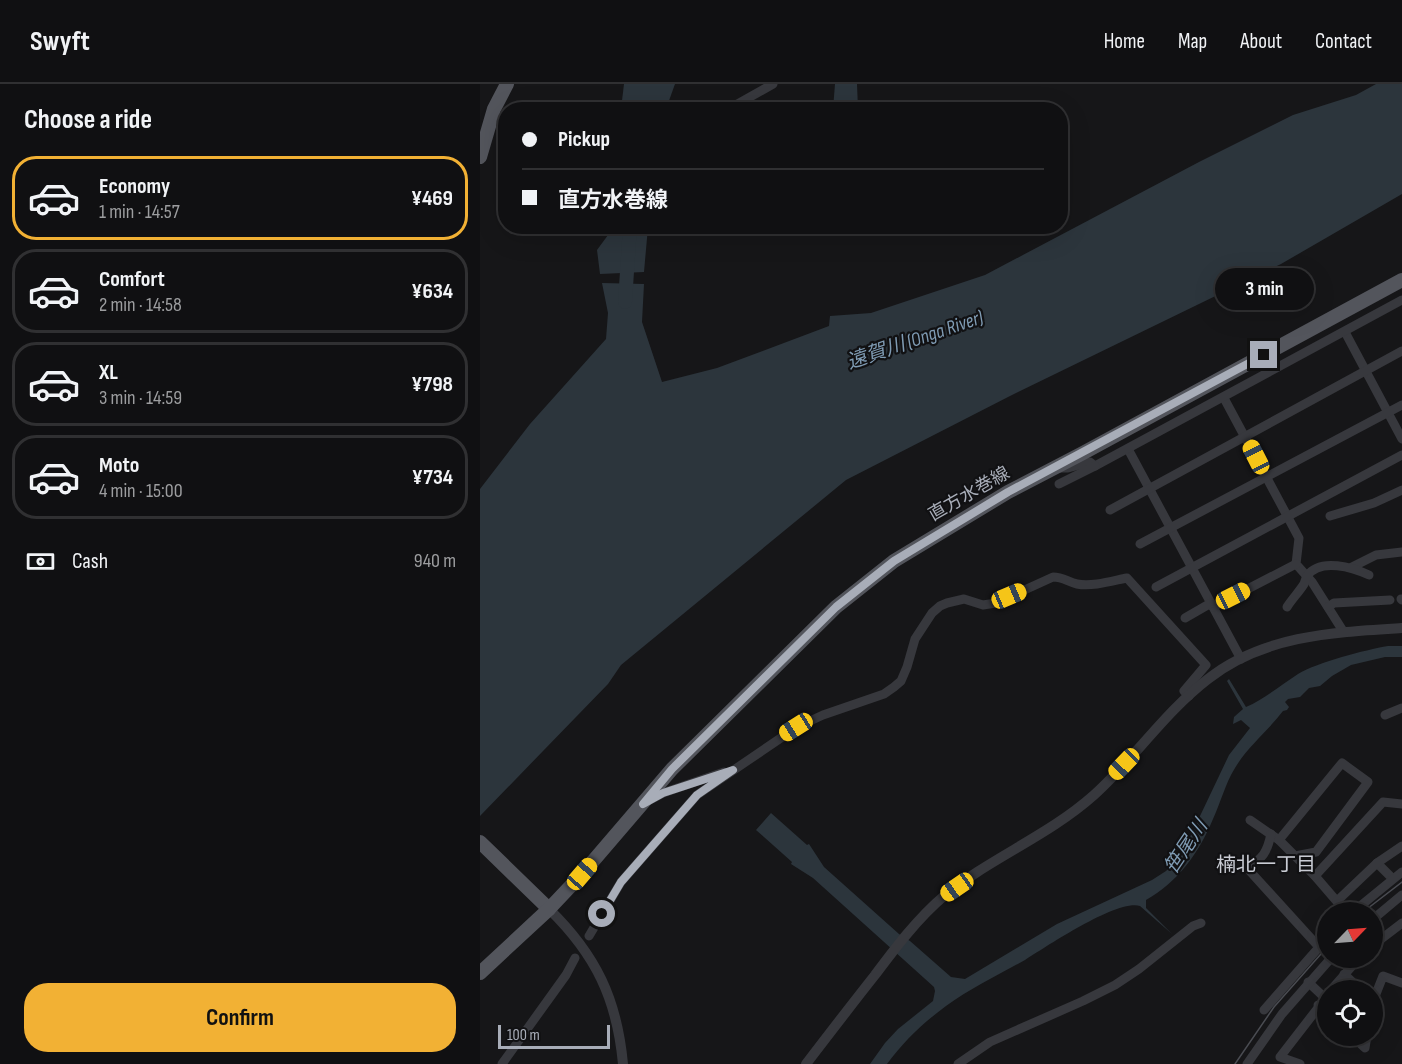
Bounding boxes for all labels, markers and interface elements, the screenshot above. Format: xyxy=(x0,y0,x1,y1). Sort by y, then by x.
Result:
text: Swyft xyxy=(30,25,90,58)
text: Home xyxy=(1104,29,1145,54)
text: Map xyxy=(1178,29,1207,54)
text: About xyxy=(1240,29,1282,54)
text: Contact xyxy=(1315,29,1372,54)
text: Choose a ride xyxy=(24,104,152,136)
text: Pickup xyxy=(558,126,610,153)
icon: car xyxy=(27,171,81,225)
text: Economy xyxy=(99,173,170,200)
text: ¥469 xyxy=(411,185,453,212)
text: 直方水巻線 xyxy=(558,187,668,214)
text: 1 min · 14:57 xyxy=(99,200,180,224)
icon: car xyxy=(27,264,81,318)
text: Comfort xyxy=(99,266,165,293)
callout: 3 min xyxy=(1214,268,1314,310)
text: 3 min xyxy=(1245,277,1284,301)
text: ¥634 xyxy=(411,278,453,305)
text: 2 min · 14:58 xyxy=(99,293,182,317)
water label: 遠賀川 (Onga River) xyxy=(844,305,987,375)
route end xyxy=(1250,341,1277,368)
icon: car xyxy=(27,357,81,411)
text: XL xyxy=(99,359,118,386)
text: ¥798 xyxy=(411,371,453,398)
text: 3 min · 14:59 xyxy=(99,386,182,410)
car xyxy=(1240,437,1272,477)
icon: car xyxy=(27,450,81,504)
text: Moto xyxy=(99,452,139,479)
street label: 直方水巻線 xyxy=(925,462,1013,526)
text: ¥734 xyxy=(412,464,453,491)
text: 4 min · 15:00 xyxy=(99,479,183,503)
icon: cash xyxy=(24,545,57,578)
text: Cash xyxy=(72,548,108,575)
text: 940 m xyxy=(414,549,456,573)
car xyxy=(1213,580,1253,612)
car xyxy=(989,581,1029,611)
car xyxy=(776,710,816,744)
car xyxy=(1105,745,1143,783)
water label: 笹尾川 xyxy=(1159,814,1214,879)
district label: 楠北一丁目 xyxy=(1216,853,1316,877)
car xyxy=(563,855,601,893)
car xyxy=(937,869,977,905)
route start xyxy=(588,900,615,927)
north arrow xyxy=(1317,902,1383,968)
map controls xyxy=(1317,902,1383,1046)
button: locate xyxy=(1317,980,1383,1046)
button: Confirm xyxy=(24,983,456,1052)
scale bar xyxy=(498,1022,610,1050)
text: 100 m xyxy=(507,1026,540,1045)

